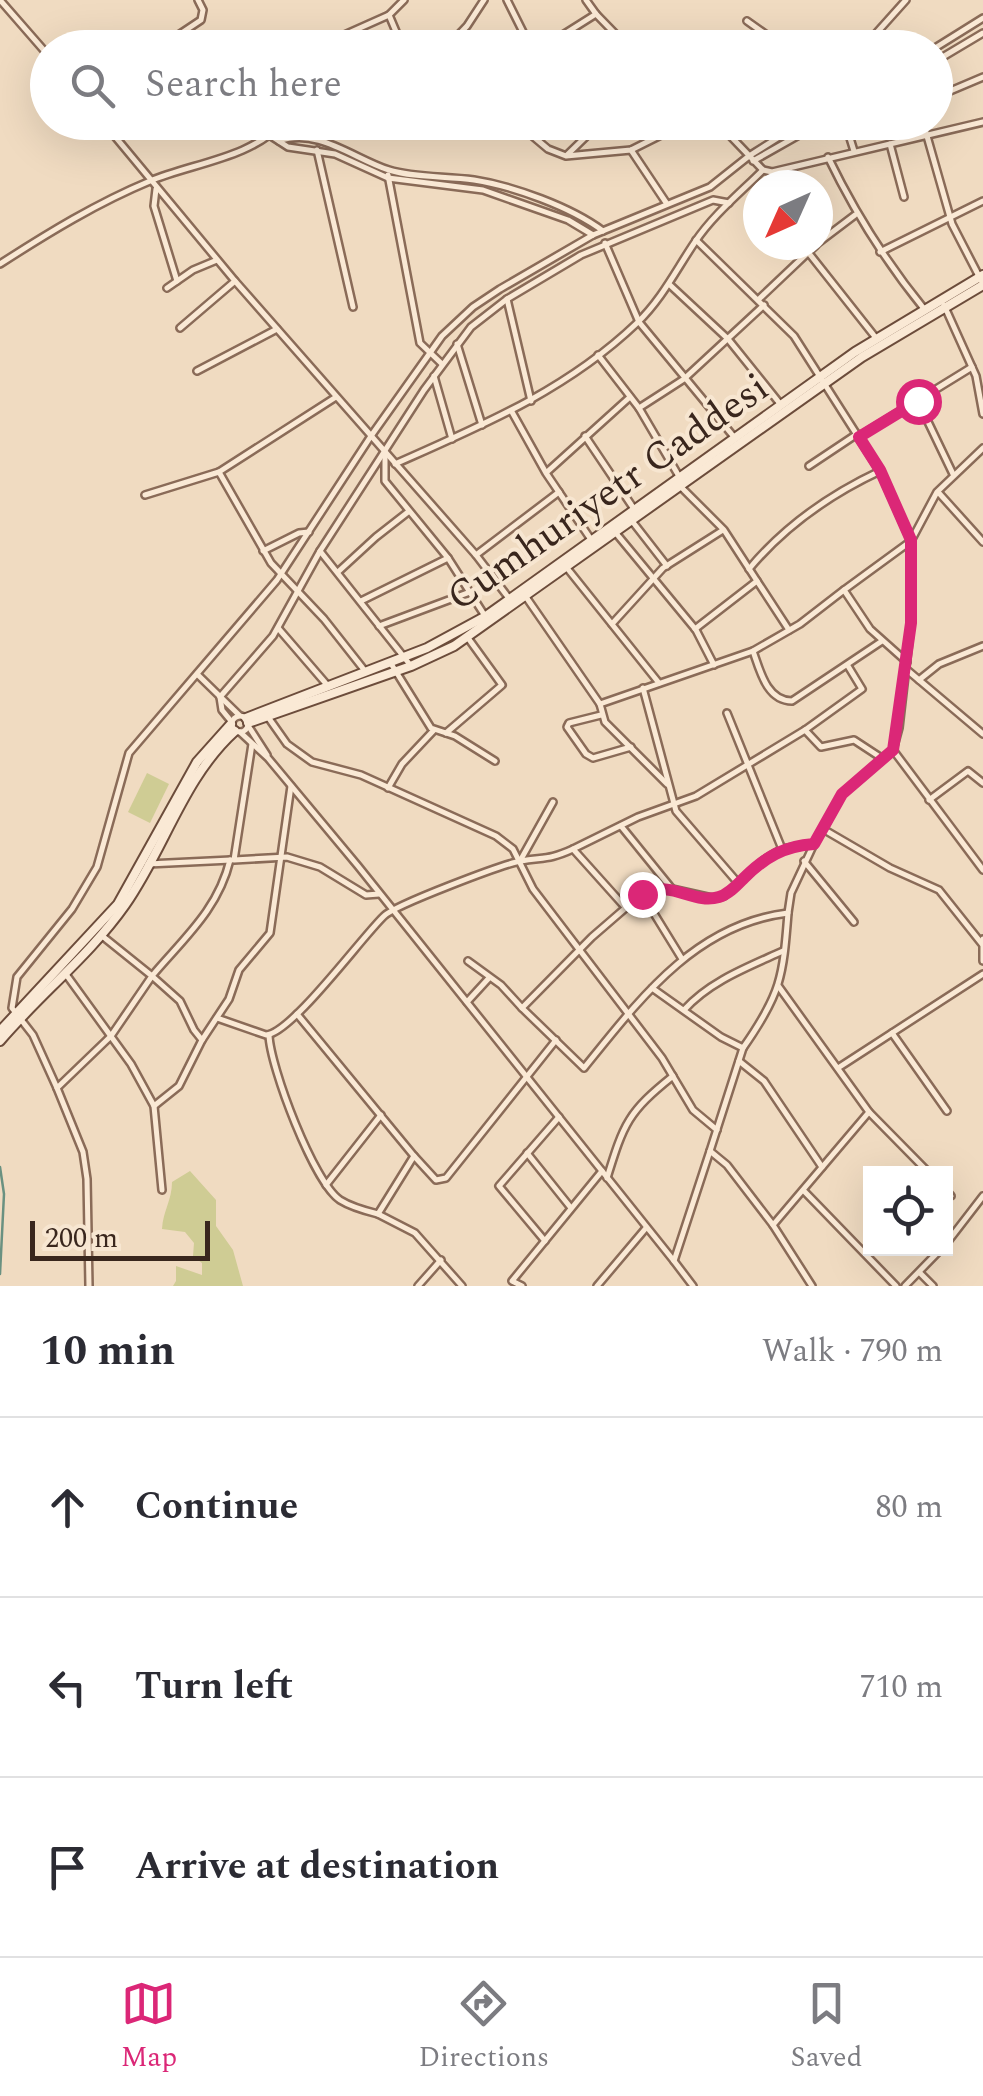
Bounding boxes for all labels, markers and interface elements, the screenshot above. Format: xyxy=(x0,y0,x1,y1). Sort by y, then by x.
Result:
search box xyxy=(30,30,953,140)
text: Search here xyxy=(145,56,342,114)
icon: search xyxy=(65,58,120,113)
north arrow xyxy=(743,170,833,260)
street label: Cumhuriyetr Caddesi xyxy=(435,359,782,627)
route start xyxy=(896,379,942,425)
route end xyxy=(620,872,666,918)
map controls xyxy=(863,1166,953,1256)
button: locate xyxy=(863,1166,953,1256)
scale bar xyxy=(30,1216,210,1260)
text: 200 m xyxy=(45,1217,118,1260)
text: 10 min xyxy=(40,1320,175,1383)
text: Walk · 790 m xyxy=(762,1327,943,1376)
text: Continue xyxy=(135,1478,298,1536)
icon: ahead xyxy=(40,1480,95,1535)
text: 80 m xyxy=(875,1483,943,1532)
text: Turn left xyxy=(135,1658,293,1716)
icon: left xyxy=(40,1660,95,1715)
text: 710 m xyxy=(859,1663,943,1712)
text: Arrive at destination xyxy=(135,1838,499,1896)
icon: arrive xyxy=(40,1840,95,1895)
tab: Map xyxy=(121,1976,177,2079)
tab: Directions xyxy=(418,1976,549,2079)
tab: Saved xyxy=(791,1976,862,2079)

